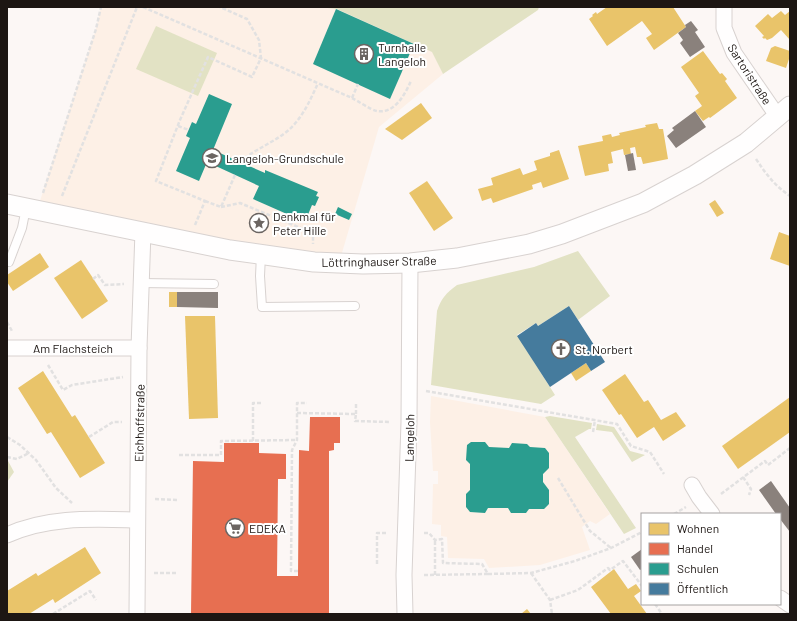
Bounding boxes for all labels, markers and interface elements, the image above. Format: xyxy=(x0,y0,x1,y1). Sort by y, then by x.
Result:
place label: Turnhalle Langeloh xyxy=(378,40,426,68)
street label: Sartoristraße xyxy=(725,41,775,107)
building icon: Turnhalle Langeloh xyxy=(353,43,375,65)
school or university icon: Langeloh-Grundschule xyxy=(201,147,223,169)
place label: Langeloh-Grundschule xyxy=(226,151,344,165)
place label: Denkmal für Peter Hille xyxy=(273,209,336,237)
place icon: Denkmal für Peter Hille xyxy=(248,212,270,234)
street label: Löttringhauser Straße xyxy=(321,253,437,269)
church icon: St. Norbert xyxy=(550,338,572,360)
street label: Am Flachsteich xyxy=(33,341,113,355)
place label: St. Norbert xyxy=(575,342,633,356)
street label: Eichhoffstraße xyxy=(131,384,147,462)
street label: Langeloh xyxy=(402,414,416,462)
legend xyxy=(641,513,781,605)
supermarket icon: EDEKA xyxy=(224,517,246,539)
place label: EDEKA xyxy=(249,521,286,535)
text: Wohnen xyxy=(677,521,719,535)
text: Handel xyxy=(677,541,713,555)
text: Schulen xyxy=(677,561,719,575)
text: Öffentlich xyxy=(677,581,728,595)

